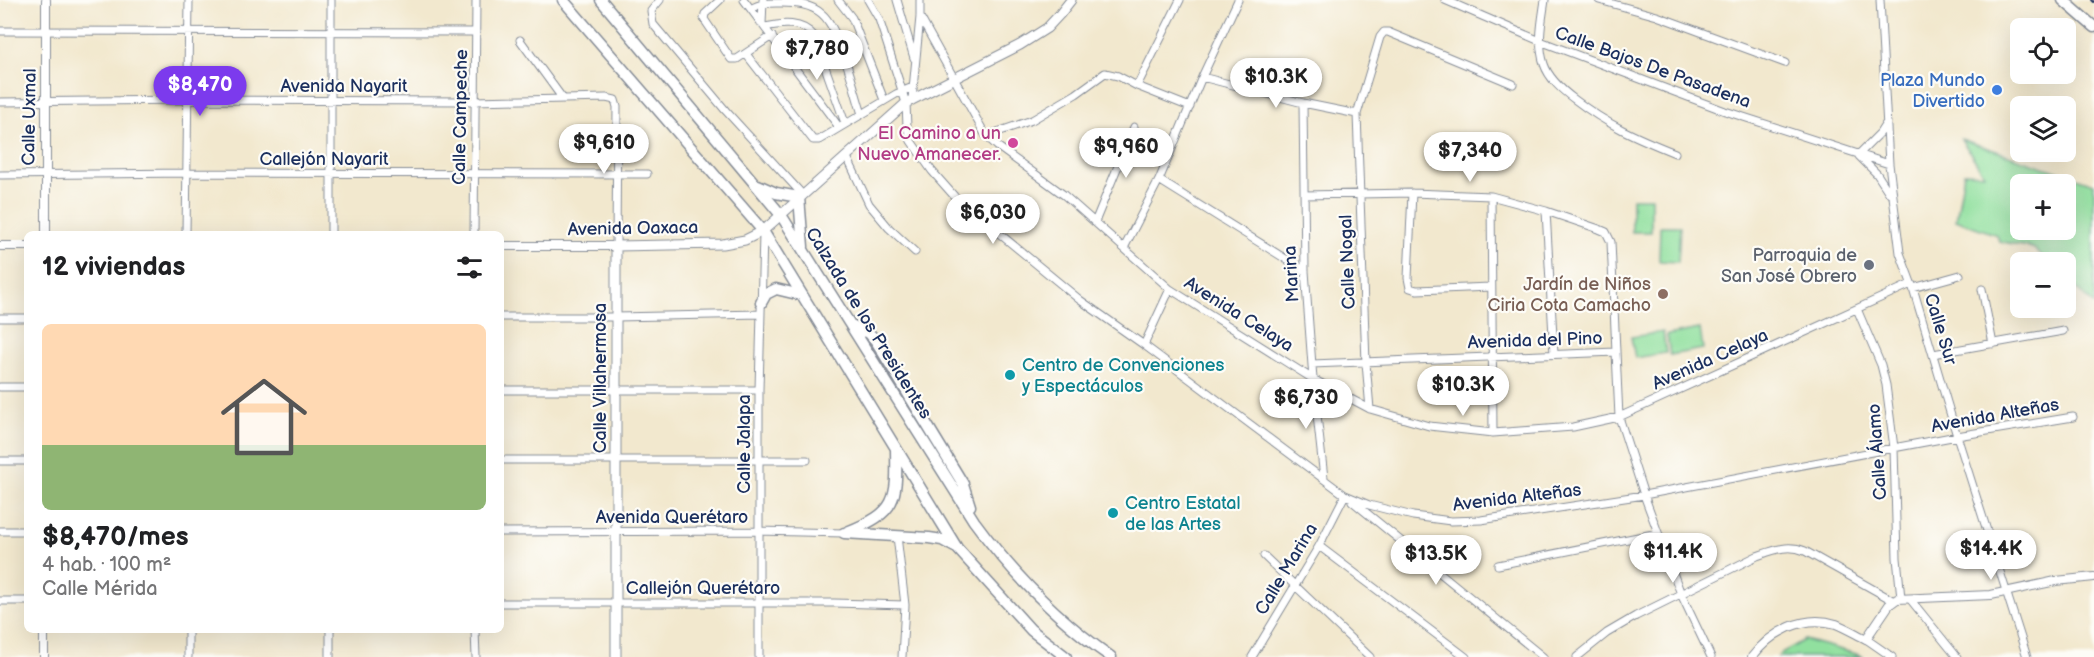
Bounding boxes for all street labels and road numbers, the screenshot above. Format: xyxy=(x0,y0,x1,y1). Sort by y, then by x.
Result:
street label: Calle Bajos De Pasadena xyxy=(1552,22,1754,113)
street label: Calle Campeche xyxy=(449,49,472,185)
street label: Calle Uxmal xyxy=(18,68,41,166)
street label: Avenida Nayarit xyxy=(280,76,408,97)
street label: Callejón Nayarit xyxy=(260,149,389,170)
street label: Calle Nogal xyxy=(1335,214,1360,310)
street label: Avenida Oaxaca xyxy=(567,217,699,240)
street label: Calzada de los Presidentes xyxy=(801,224,936,423)
street label: Marina xyxy=(1280,245,1303,303)
street label: Avenida Celaya xyxy=(1180,272,1297,356)
street label: Calle Sur xyxy=(1920,291,1961,368)
street label: Calle Villahermosa xyxy=(590,303,611,453)
street label: Avenida Celaya xyxy=(1649,324,1771,394)
street label: Avenida del Pino xyxy=(1467,328,1603,353)
street label: Calle Jalapa xyxy=(734,394,755,494)
street label: Avenida Alteñas xyxy=(1930,394,2061,437)
street label: Calle Álamo xyxy=(1862,403,1891,501)
street label: Avenida Alteñas xyxy=(1452,479,1583,516)
street label: Avenida Querétaro xyxy=(596,507,748,528)
street label: Calle Marina xyxy=(1251,520,1322,619)
street label: Callejón Querétaro xyxy=(626,578,780,599)

